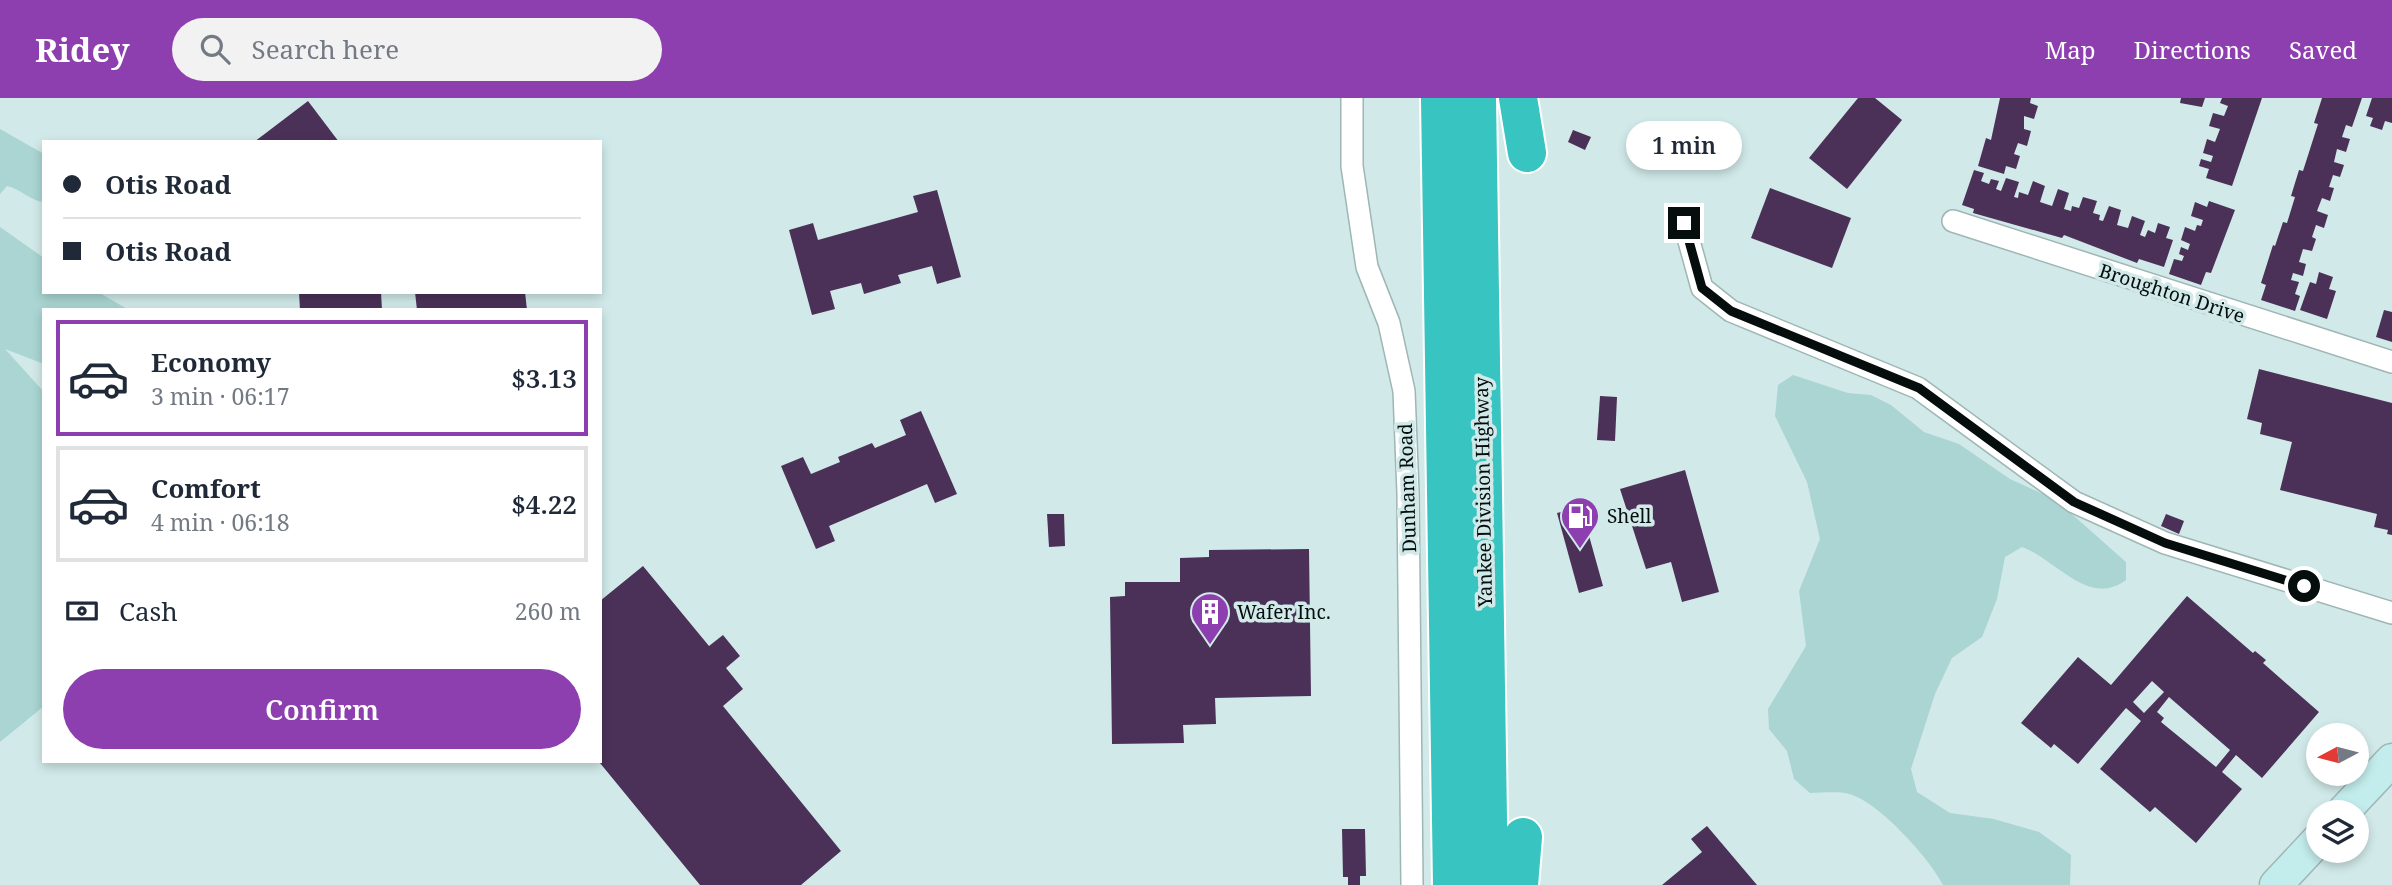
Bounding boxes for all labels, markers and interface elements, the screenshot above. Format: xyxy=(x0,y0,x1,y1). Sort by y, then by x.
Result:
search box xyxy=(172,18,662,81)
text: Ridey xyxy=(35,27,130,72)
icon: search xyxy=(196,30,234,68)
text: Search here xyxy=(252,31,399,67)
text: Map xyxy=(2045,33,2096,66)
text: Directions xyxy=(2134,33,2251,66)
text: Saved xyxy=(2289,33,2357,66)
callout: 1 min xyxy=(1626,122,1742,170)
text: 1 min xyxy=(1652,129,1716,161)
text: Otis Road xyxy=(105,166,231,202)
route end xyxy=(1668,207,1700,239)
text: Otis Road xyxy=(105,233,231,269)
street label: Broughton Drive xyxy=(2096,257,2248,329)
text: Economy xyxy=(151,344,271,380)
icon: car xyxy=(67,347,130,410)
text: $3.13 xyxy=(511,360,577,396)
street label: Yankee Division Highway xyxy=(1468,376,1498,608)
text: 3 min · 06:17 xyxy=(151,380,289,412)
street label: Dunham Road xyxy=(1392,422,1422,553)
text: Comfort xyxy=(151,470,261,506)
icon: car xyxy=(67,473,130,536)
text: $4.22 xyxy=(511,486,577,522)
fuel station icon: Shell xyxy=(1559,495,1601,550)
place label: Shell xyxy=(1607,503,1651,529)
text: 4 min · 06:18 xyxy=(151,506,289,538)
route start xyxy=(2288,570,2320,602)
building icon: Wafer Inc. xyxy=(1189,591,1231,646)
icon: cash xyxy=(63,592,101,630)
text: Cash xyxy=(119,593,178,629)
text: 260 m xyxy=(515,595,581,627)
place label: Wafer Inc. xyxy=(1237,599,1331,625)
button: Confirm xyxy=(63,669,581,749)
north arrow xyxy=(2306,723,2370,786)
map controls xyxy=(2306,723,2369,863)
button: layers xyxy=(2306,800,2369,863)

